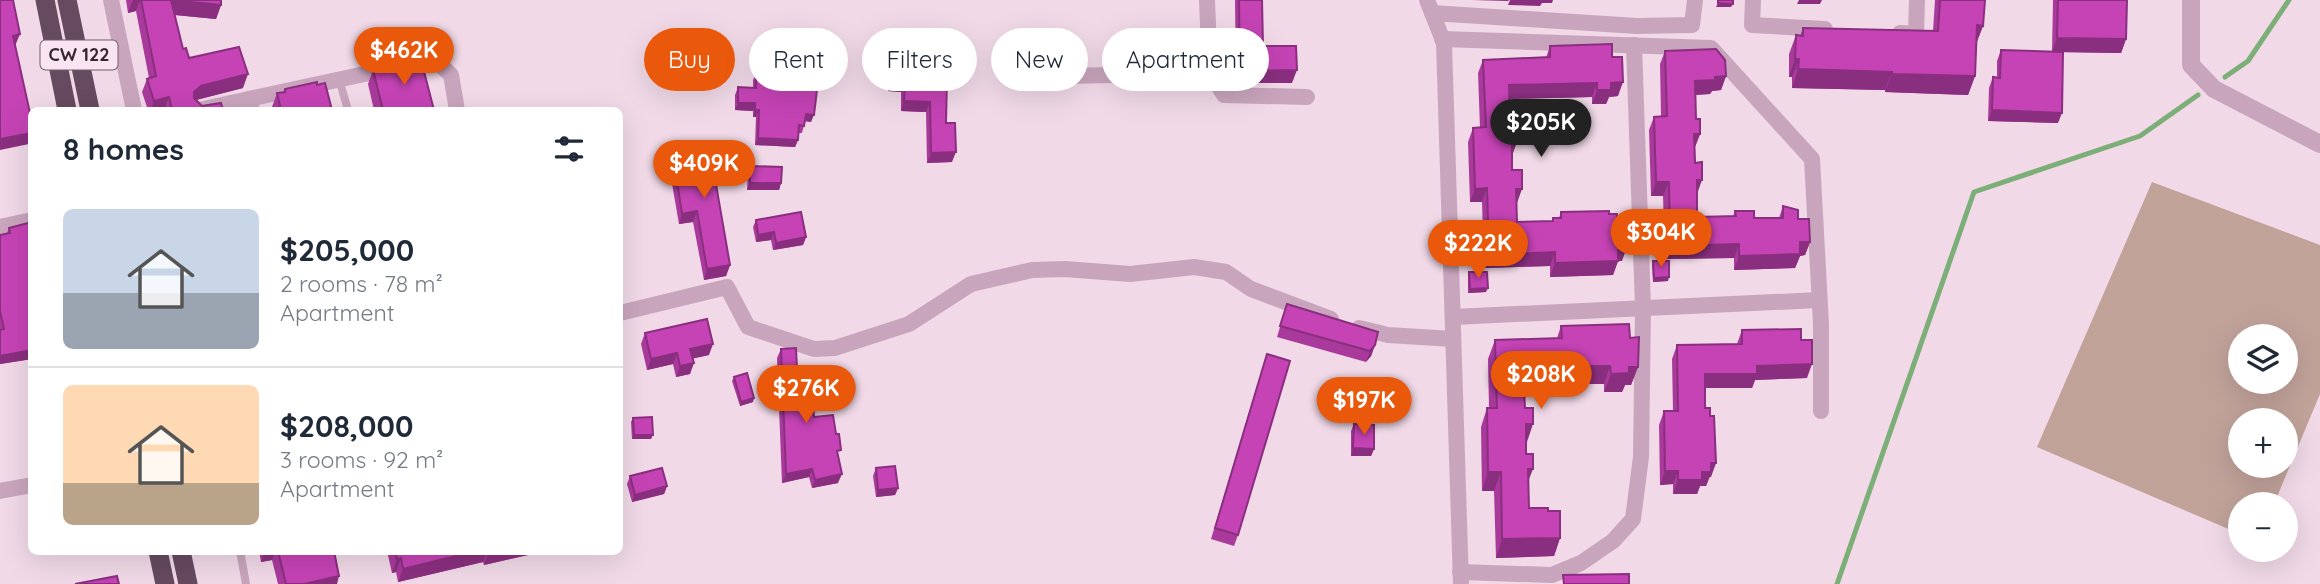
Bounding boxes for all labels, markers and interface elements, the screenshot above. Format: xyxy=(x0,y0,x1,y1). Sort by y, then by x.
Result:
pin: $462K xyxy=(355,28,453,87)
chip: Buy xyxy=(644,28,735,91)
chip: Rent xyxy=(749,28,848,91)
chip: Filters xyxy=(862,28,977,91)
chip: New xyxy=(991,28,1088,91)
chip: Apartment xyxy=(1102,28,1269,91)
text: $462K xyxy=(370,35,438,64)
road number: CW 122 xyxy=(41,40,118,70)
pin: $205K xyxy=(1492,100,1590,159)
text: $205K xyxy=(1506,107,1576,136)
text: 8 homes xyxy=(63,130,184,168)
icon: filters xyxy=(550,130,588,168)
pin: $409K xyxy=(655,140,753,200)
text: $409K xyxy=(669,148,739,177)
pin: $304K xyxy=(1612,210,1710,269)
text: $304K xyxy=(1627,217,1695,246)
pin: $222K xyxy=(1429,220,1527,280)
text: $222K xyxy=(1444,228,1512,257)
text: $205,000 xyxy=(280,231,414,269)
icon: home xyxy=(119,237,203,321)
text: 2 rooms · 78 m² xyxy=(280,269,443,298)
text: Apartment xyxy=(280,298,394,327)
map controls xyxy=(2228,324,2298,562)
button: layers xyxy=(2228,324,2298,394)
pin: $208K xyxy=(1492,352,1590,411)
text: $208K xyxy=(1507,359,1575,388)
pin: $276K xyxy=(757,366,855,425)
text: $276K xyxy=(773,373,839,402)
pin: $197K xyxy=(1315,378,1413,437)
text: $197K xyxy=(1333,385,1395,414)
text: $208,000 xyxy=(280,407,413,445)
button: + xyxy=(2228,408,2298,478)
icon: home xyxy=(119,413,203,497)
text: 3 rooms · 92 m² xyxy=(280,445,443,474)
text: Apartment xyxy=(280,474,394,503)
button: − xyxy=(2228,492,2298,562)

